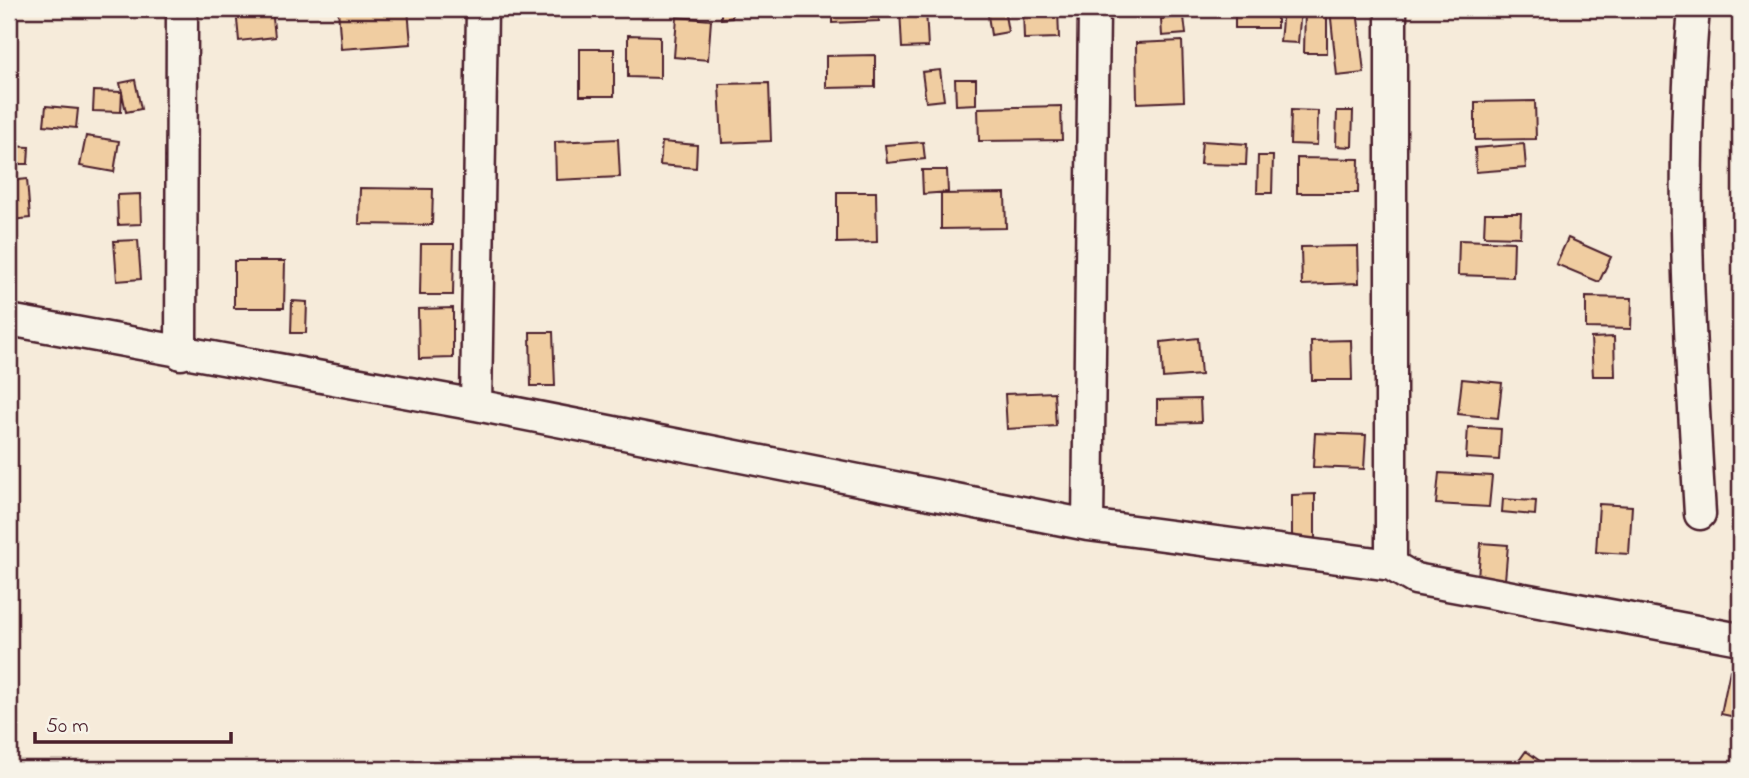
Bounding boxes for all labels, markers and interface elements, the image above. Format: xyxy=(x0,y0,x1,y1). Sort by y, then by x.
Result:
scale bar xyxy=(35,701,231,745)
text: 50 m xyxy=(46,712,89,742)

